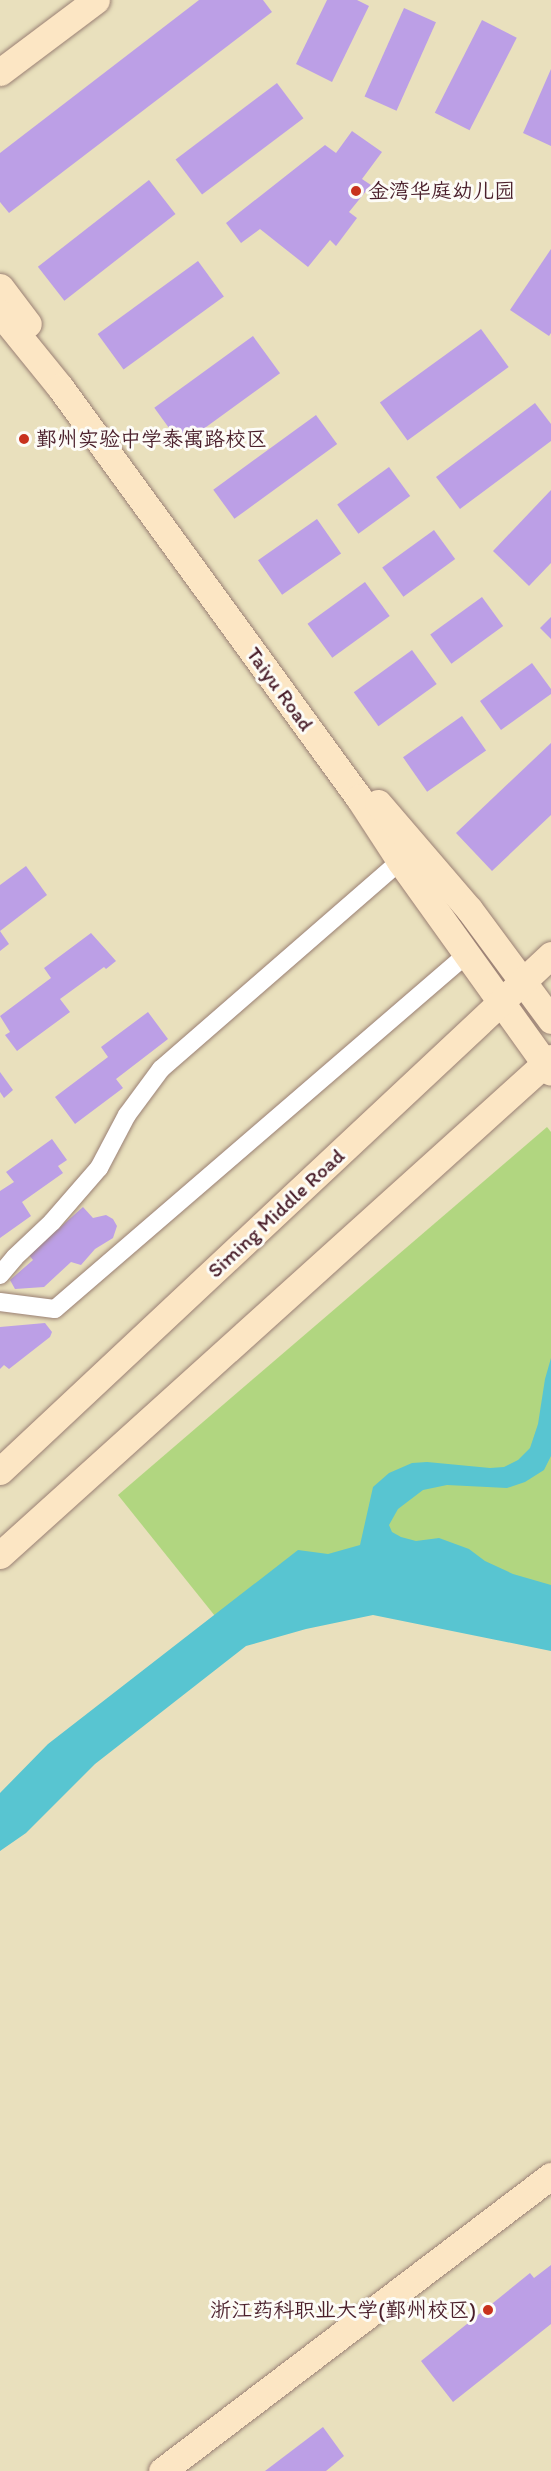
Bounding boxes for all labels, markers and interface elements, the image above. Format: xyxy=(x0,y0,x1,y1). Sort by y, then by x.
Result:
place label: 金湾华庭幼儿园 xyxy=(368,178,515,204)
marker: 金湾华庭幼儿园 xyxy=(349,184,363,198)
place label: 鄞州实验中学泰寓路校区 xyxy=(36,426,267,452)
marker: 鄞州实验中学泰寓路校区 xyxy=(17,432,31,446)
street label: Taiyu Road xyxy=(241,642,319,736)
street label: Siming Middle Road xyxy=(203,1143,349,1283)
place label: 浙江药科职业大学(鄞州校区) xyxy=(210,2297,476,2323)
marker: 浙江药科职业大学(鄞州校区) xyxy=(481,2303,495,2317)

